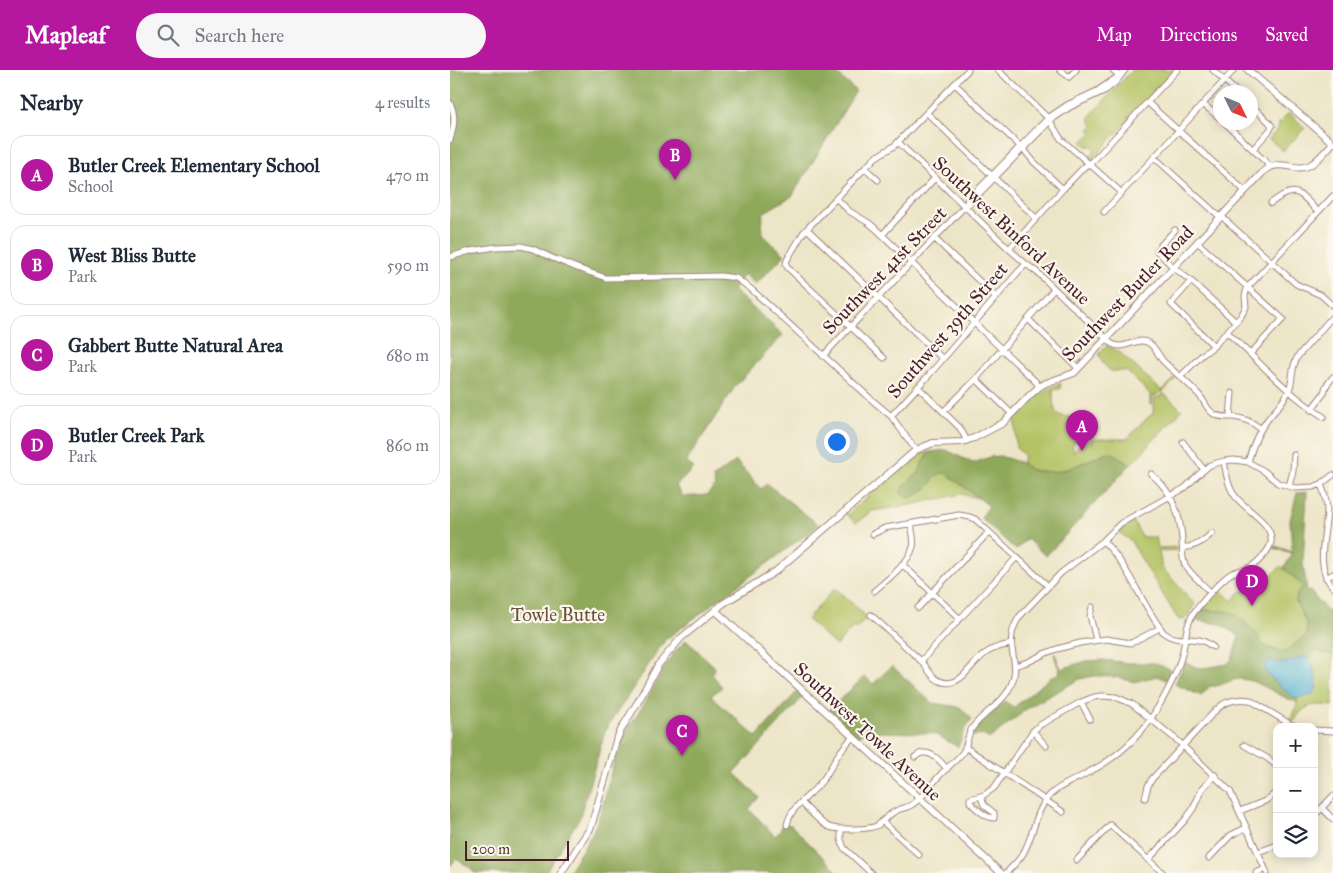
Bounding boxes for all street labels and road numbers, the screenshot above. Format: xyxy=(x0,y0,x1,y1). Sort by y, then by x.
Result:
street label: Southwest Binford Avenue xyxy=(928,151,1095,310)
street label: Southwest 41st Street xyxy=(817,201,951,339)
street label: Southwest Butler Road xyxy=(1057,220,1198,366)
street label: Southwest 39th Street xyxy=(882,258,1013,403)
street label: Southwest Towle Avenue xyxy=(789,657,946,806)

